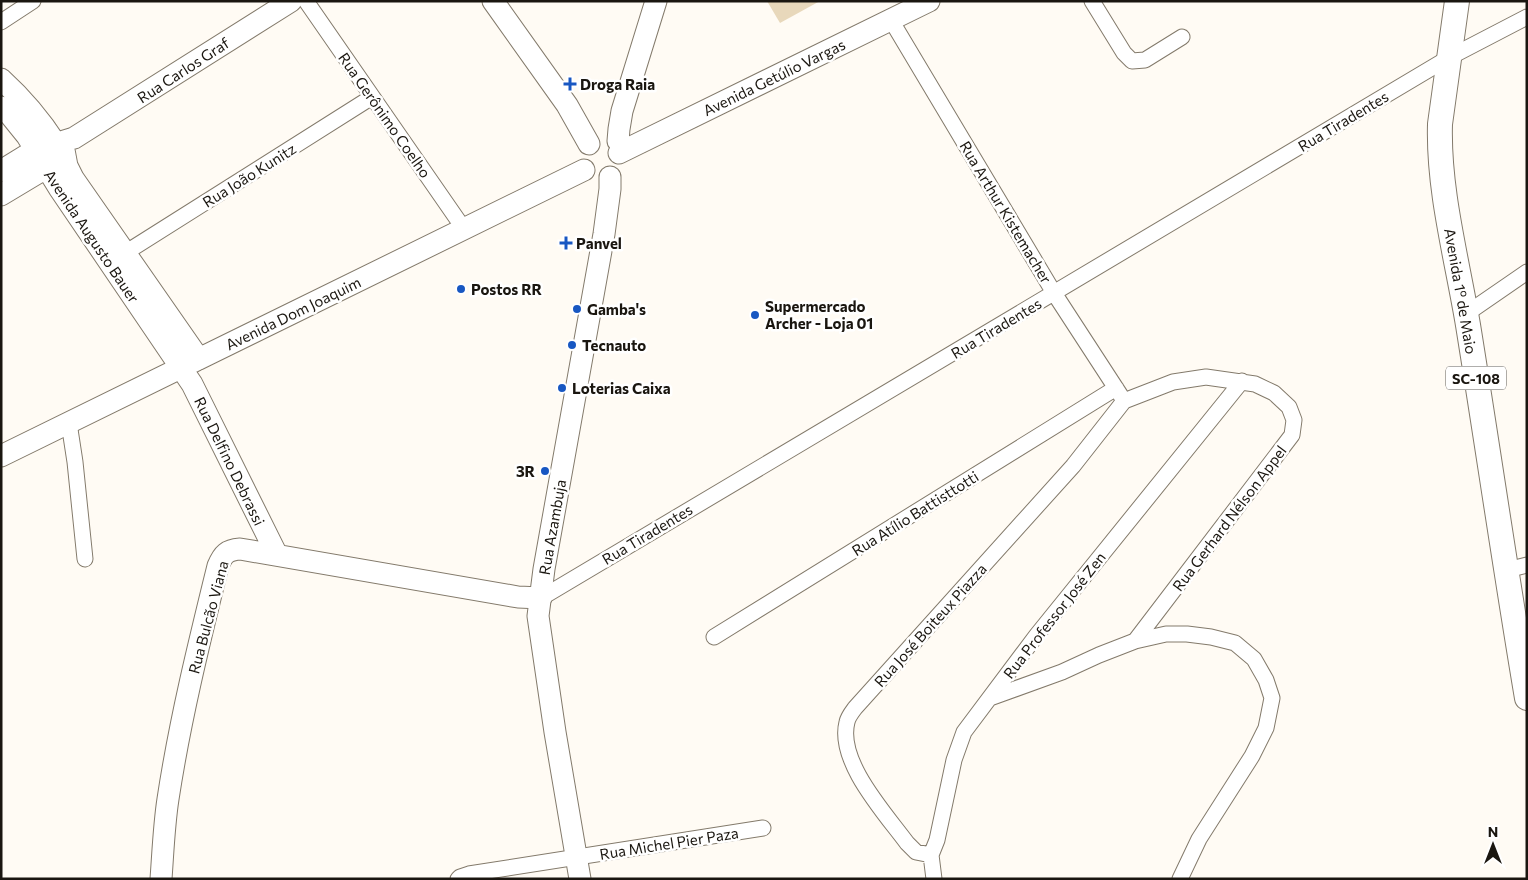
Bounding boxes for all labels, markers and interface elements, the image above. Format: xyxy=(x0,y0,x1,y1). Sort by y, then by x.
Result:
street label: Rua Carlos Graf xyxy=(134,34,232,106)
street label: Avenida Getúlio Vargas xyxy=(700,35,848,119)
street label: Rua Gerônimo Coelho xyxy=(335,49,435,181)
place label: Droga Raia xyxy=(580,75,655,93)
marker: Droga Raia xyxy=(564,78,576,90)
street label: Rua Tiradentes xyxy=(1295,87,1392,155)
street label: Rua Arthur Kistemacher xyxy=(956,138,1056,286)
street label: Rua João Kunitz xyxy=(199,139,299,211)
street label: Avenida Augusto Bauer xyxy=(41,166,143,306)
street label: Avenida 1º de Maio xyxy=(1441,227,1481,355)
place label: Panvel xyxy=(576,234,622,252)
marker: Panvel xyxy=(560,237,572,249)
street label: Avenida Dom Joaquim xyxy=(222,272,364,354)
place label: Postos RR xyxy=(471,280,543,298)
marker: Postos RR xyxy=(455,283,467,295)
street label: Rua Tiradentes xyxy=(948,294,1045,362)
place label: Supermercado Archer - Loja 01 xyxy=(765,297,873,332)
place label: Gamba's xyxy=(587,300,646,318)
marker: Gamba's xyxy=(571,303,583,315)
marker: Supermercado Archer - Loja 01 xyxy=(749,309,761,321)
place label: Tecnauto xyxy=(582,336,646,354)
marker: Tecnauto xyxy=(566,339,578,351)
road number: SC-108 xyxy=(1446,366,1506,389)
place label: Loterias Caixa xyxy=(572,379,671,397)
marker: Loterias Caixa xyxy=(556,382,568,394)
street label: Rua Delfino Debrassi xyxy=(191,394,269,528)
street label: Rua Gerhard Nélson Appel xyxy=(1168,442,1290,594)
place label: 3R xyxy=(516,462,536,480)
marker: 3R xyxy=(539,465,551,477)
street label: Rua Atílio Battisttotti xyxy=(848,467,982,559)
street label: Rua Azambuja xyxy=(535,478,569,576)
street label: Rua Tiradentes xyxy=(599,500,696,568)
street label: Rua Professor José Zen xyxy=(999,548,1109,682)
street label: Rua Bulcão Viana xyxy=(184,558,232,676)
street label: Rua José Boiteux Piazza xyxy=(870,560,990,690)
north arrow xyxy=(1468,820,1518,870)
street label: Rua Michel Pier Paza xyxy=(598,823,740,863)
text: N xyxy=(1488,823,1498,840)

